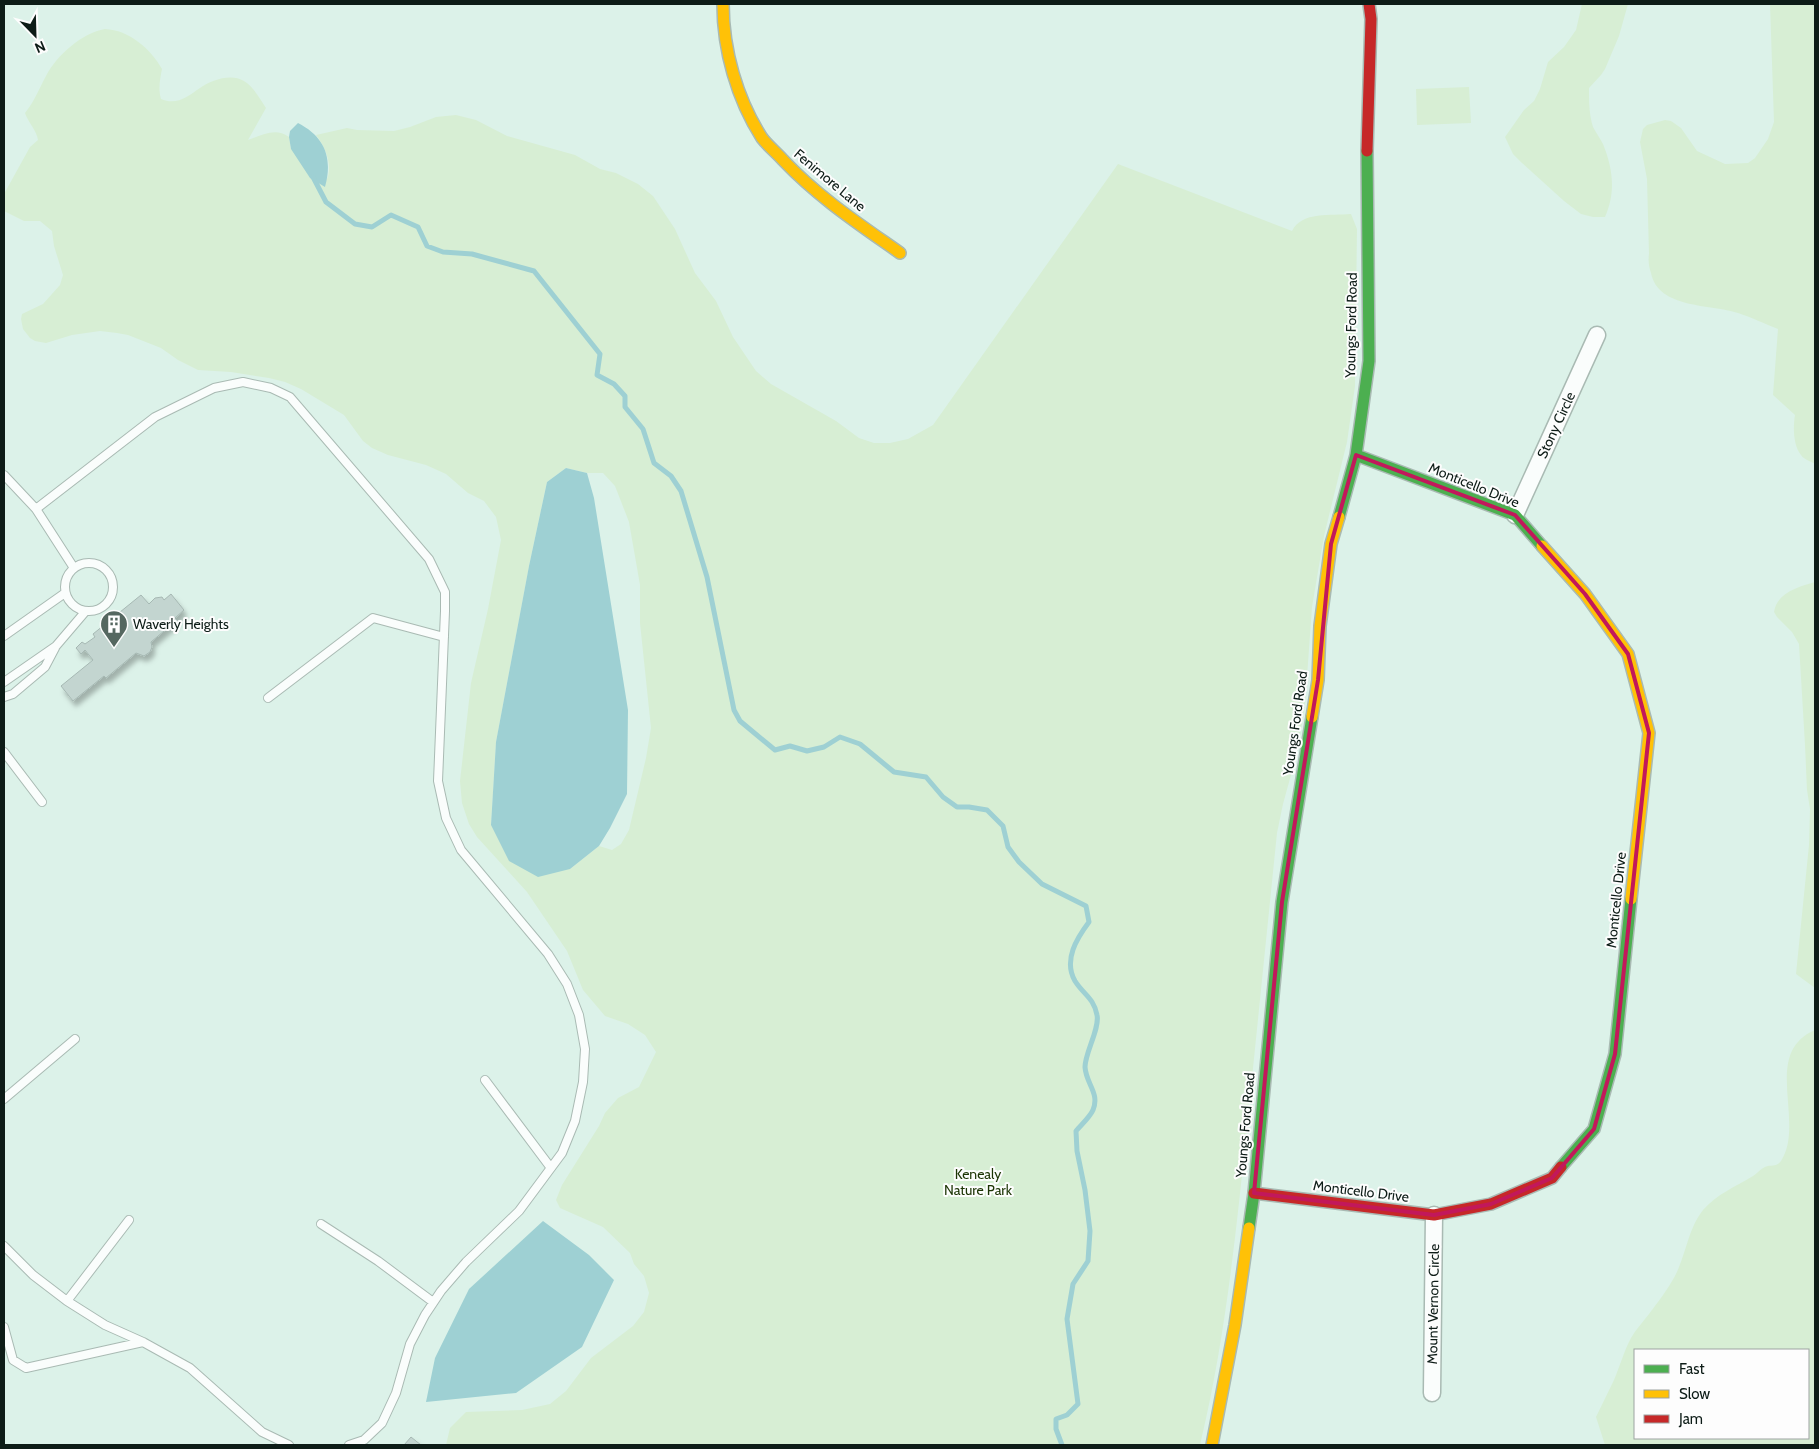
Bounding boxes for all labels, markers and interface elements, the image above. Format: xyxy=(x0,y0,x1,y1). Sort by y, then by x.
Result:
north arrow xyxy=(10,10,60,60)
text: N xyxy=(32,37,48,57)
street label: Fenimore Lane xyxy=(791,145,869,215)
street label: Youngs Ford Road xyxy=(1341,272,1361,379)
street label: Stony Circle xyxy=(1533,389,1579,461)
street label: Monticello Drive xyxy=(1426,459,1522,511)
building icon: Waverly Heights xyxy=(99,609,129,648)
place label: Waverly Heights xyxy=(133,615,229,633)
street label: Youngs Ford Road xyxy=(1279,670,1311,777)
street label: Monticello Drive xyxy=(1602,851,1630,949)
street label: Youngs Ford Road xyxy=(1231,1072,1259,1179)
park label: Kenealy Nature Park xyxy=(944,1165,1013,1199)
street label: Monticello Drive xyxy=(1312,1176,1410,1206)
street label: Mount Vernon Circle xyxy=(1423,1244,1443,1364)
legend xyxy=(1634,1349,1809,1439)
text: Fast xyxy=(1679,1360,1704,1378)
text: Slow xyxy=(1679,1385,1710,1403)
text: Jam xyxy=(1678,1410,1703,1428)

